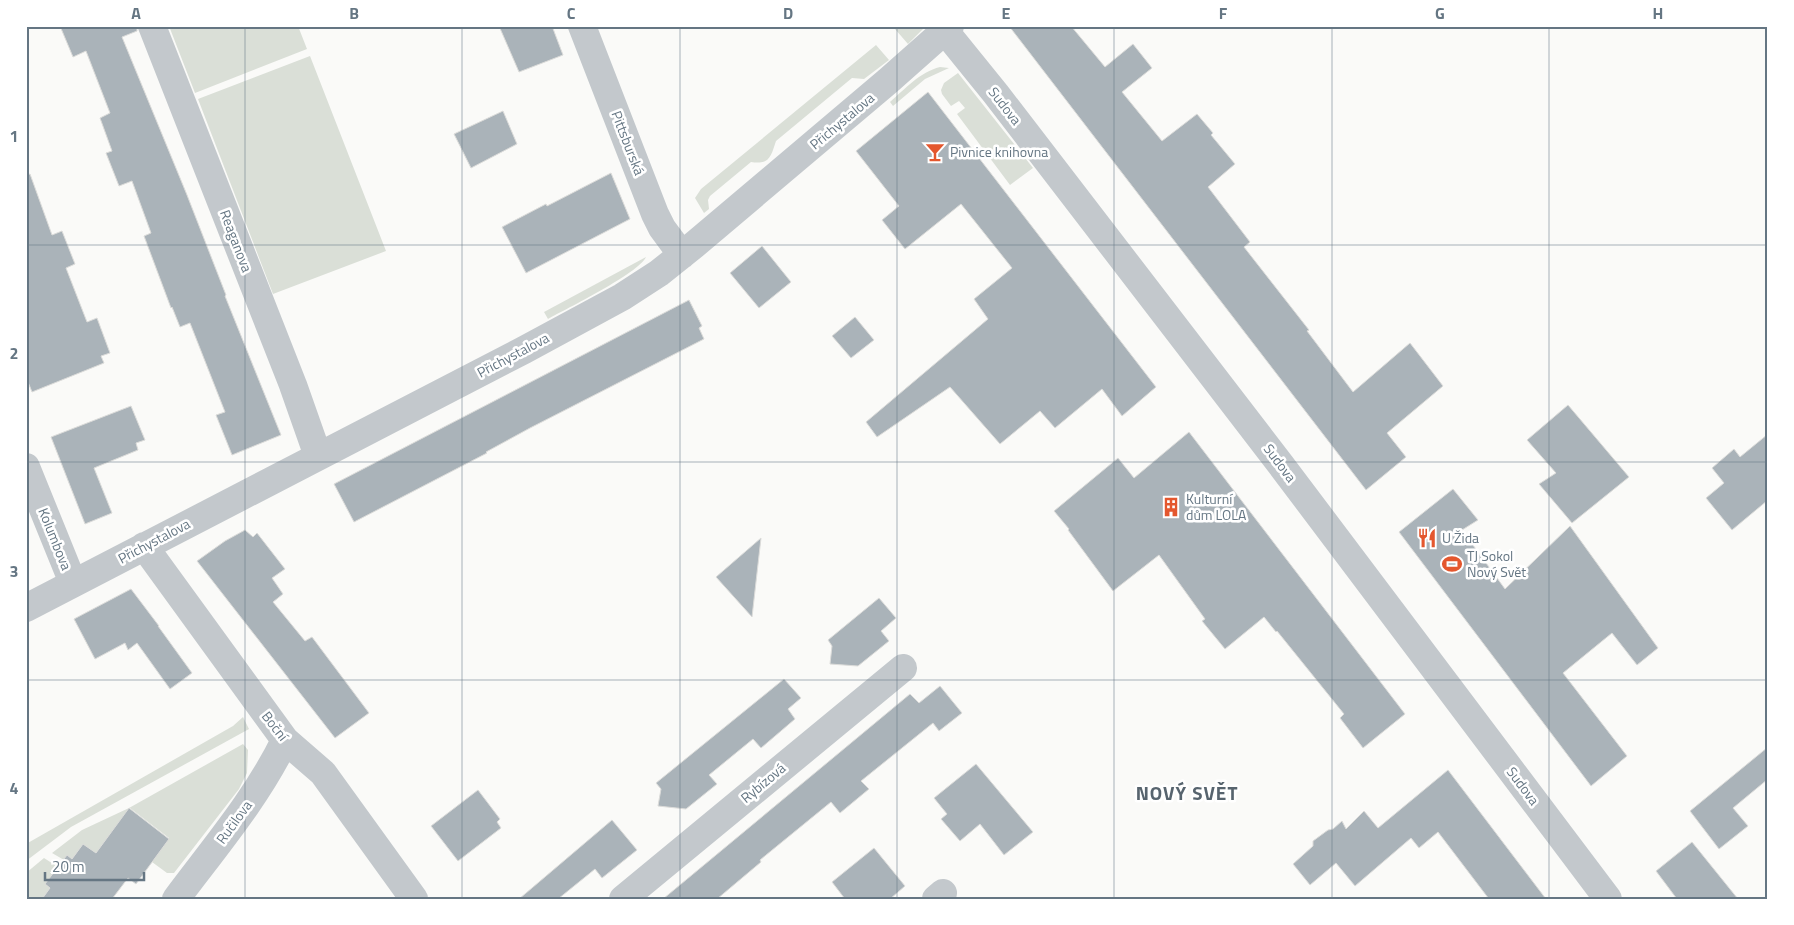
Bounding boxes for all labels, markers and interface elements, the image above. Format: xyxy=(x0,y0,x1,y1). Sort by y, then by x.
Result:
text: A xyxy=(131,1,141,25)
text: B xyxy=(349,1,359,25)
text: C xyxy=(567,1,576,25)
text: D xyxy=(783,1,793,25)
text: E xyxy=(1002,1,1011,25)
text: F xyxy=(1219,1,1228,25)
text: G xyxy=(1435,1,1445,25)
text: H xyxy=(1653,1,1663,25)
street label: Sudova xyxy=(984,82,1027,129)
street label: Přichystalova xyxy=(805,87,879,154)
street label: Pittsburská xyxy=(607,108,650,178)
text: 1 xyxy=(10,124,18,148)
bar icon: Pivnice knihovna xyxy=(924,141,946,163)
place label: Pivnice knihovna xyxy=(950,141,1048,162)
street label: Reaganova xyxy=(215,207,258,275)
street label: Přichystalova xyxy=(473,327,553,382)
text: 2 xyxy=(10,341,18,365)
street label: Sudova xyxy=(1259,439,1302,486)
place label: Kulturní dům LOLA xyxy=(1186,488,1247,525)
building icon: Kulturní dům LOLA xyxy=(1160,496,1182,518)
street label: Kolumbova xyxy=(33,504,78,573)
street label: Přichystalova xyxy=(114,513,194,568)
restaurant icon: U Žida xyxy=(1416,527,1438,549)
place label: U Žida xyxy=(1442,527,1479,548)
place label: TJ Sokol Nový Svět xyxy=(1467,545,1526,582)
sports icon: TJ Sokol Nový Svět xyxy=(1441,553,1463,575)
text: 3 xyxy=(10,559,18,583)
street label: Boční xyxy=(257,706,294,746)
street label: Rybízová xyxy=(736,758,790,808)
street label: Sudova xyxy=(1502,762,1545,809)
text: 4 xyxy=(10,776,19,800)
district label: NOVÝ SVĚT xyxy=(1136,778,1238,807)
street label: Ručilova xyxy=(211,796,257,848)
scale bar xyxy=(45,850,144,882)
text: 20 m xyxy=(52,855,85,878)

